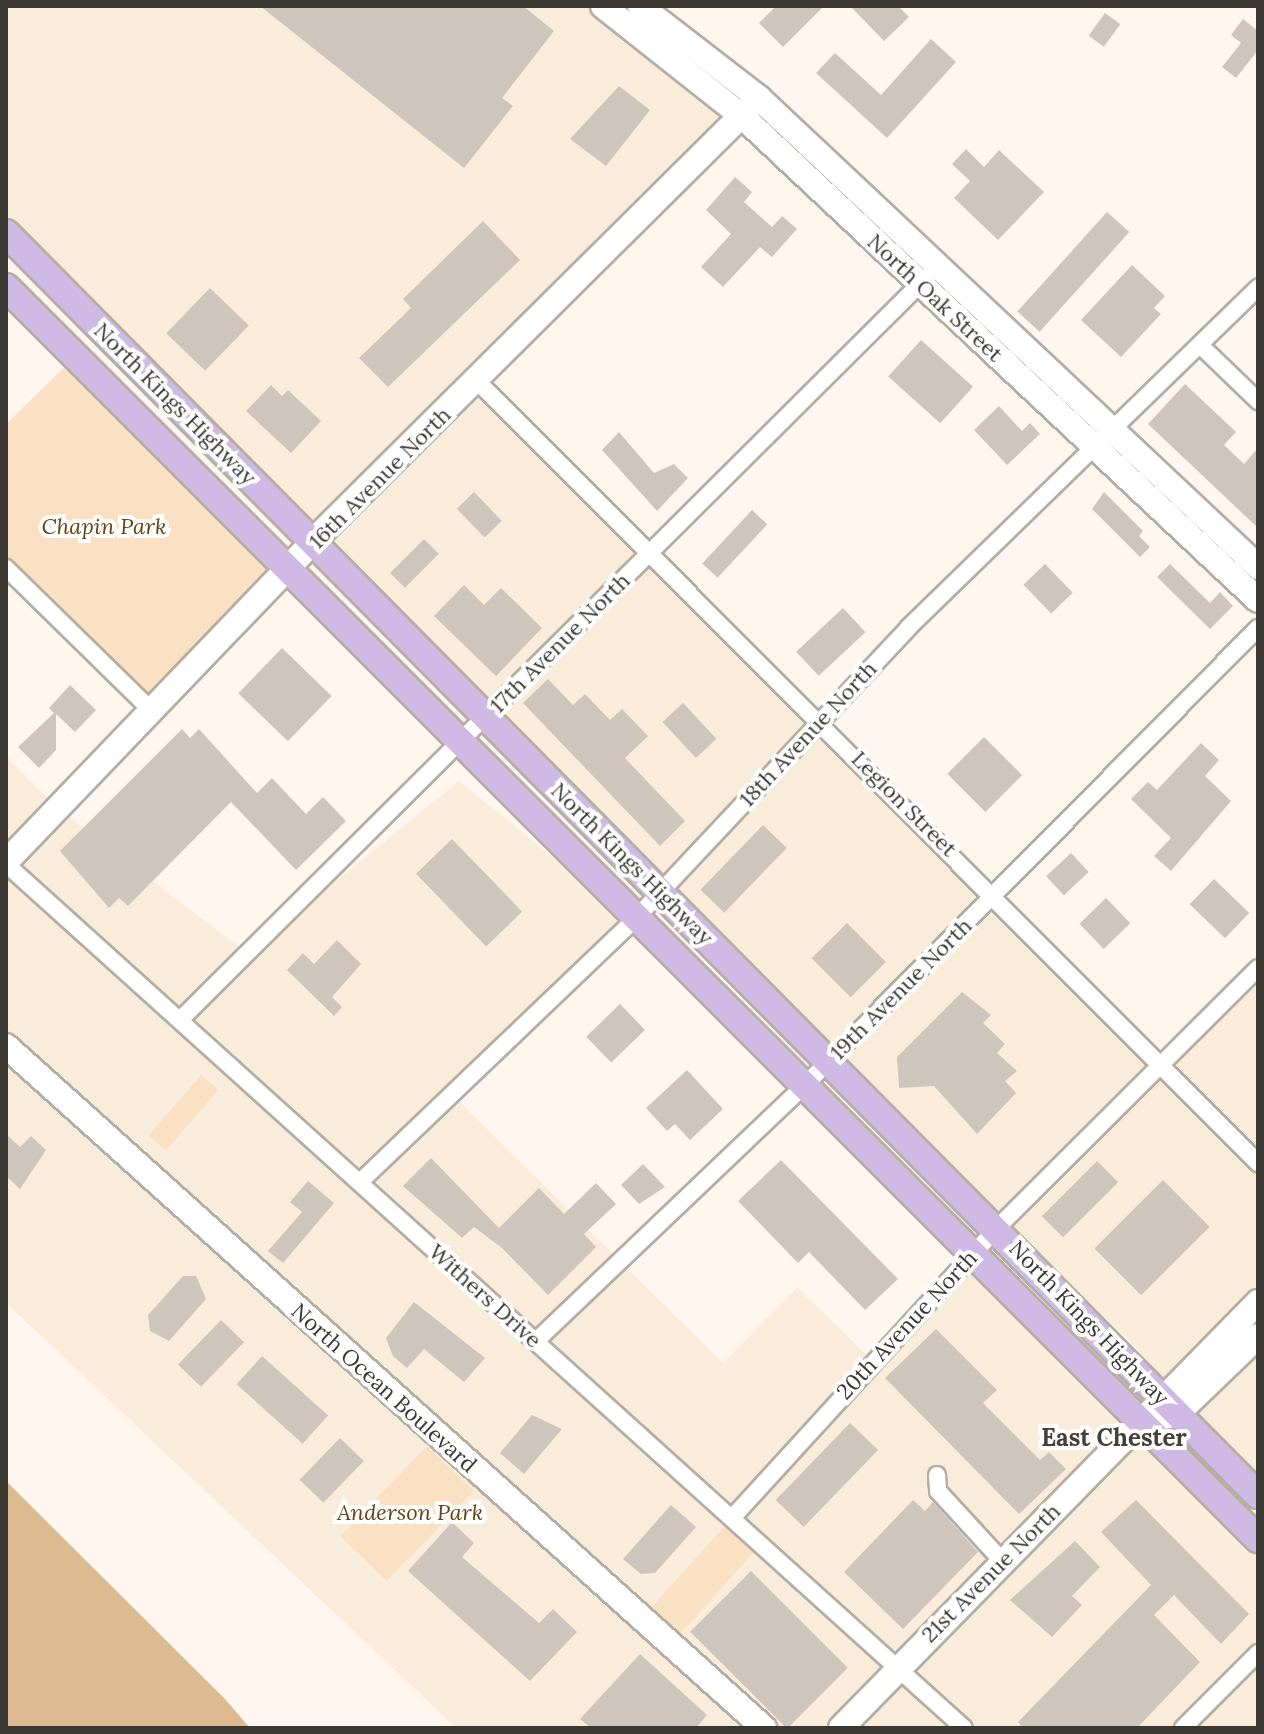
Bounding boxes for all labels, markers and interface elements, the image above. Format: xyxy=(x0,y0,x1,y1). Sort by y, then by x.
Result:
street label: North Oak Street xyxy=(862,229,1008,367)
street label: North Kings Highway xyxy=(88,317,262,491)
street label: 16th Avenue North xyxy=(304,402,456,554)
park label: Chapin Park xyxy=(42,514,166,540)
street label: 17th Avenue North xyxy=(485,568,635,718)
street label: 18th Avenue North xyxy=(734,656,882,812)
street label: Legion Street xyxy=(846,746,962,862)
street label: North Kings Highway xyxy=(545,777,719,951)
street label: 19th Avenue North xyxy=(825,913,977,1065)
street label: North Kings Highway xyxy=(1004,1235,1174,1411)
street label: Withers Drive xyxy=(423,1239,547,1353)
street label: 20th Avenue North xyxy=(831,1245,983,1405)
street label: North Ocean Boulevard xyxy=(286,1298,482,1478)
district label: East Chester xyxy=(1041,1424,1187,1452)
street label: 21st Avenue North xyxy=(916,1498,1066,1648)
park label: Anderson Park xyxy=(337,1500,483,1526)

